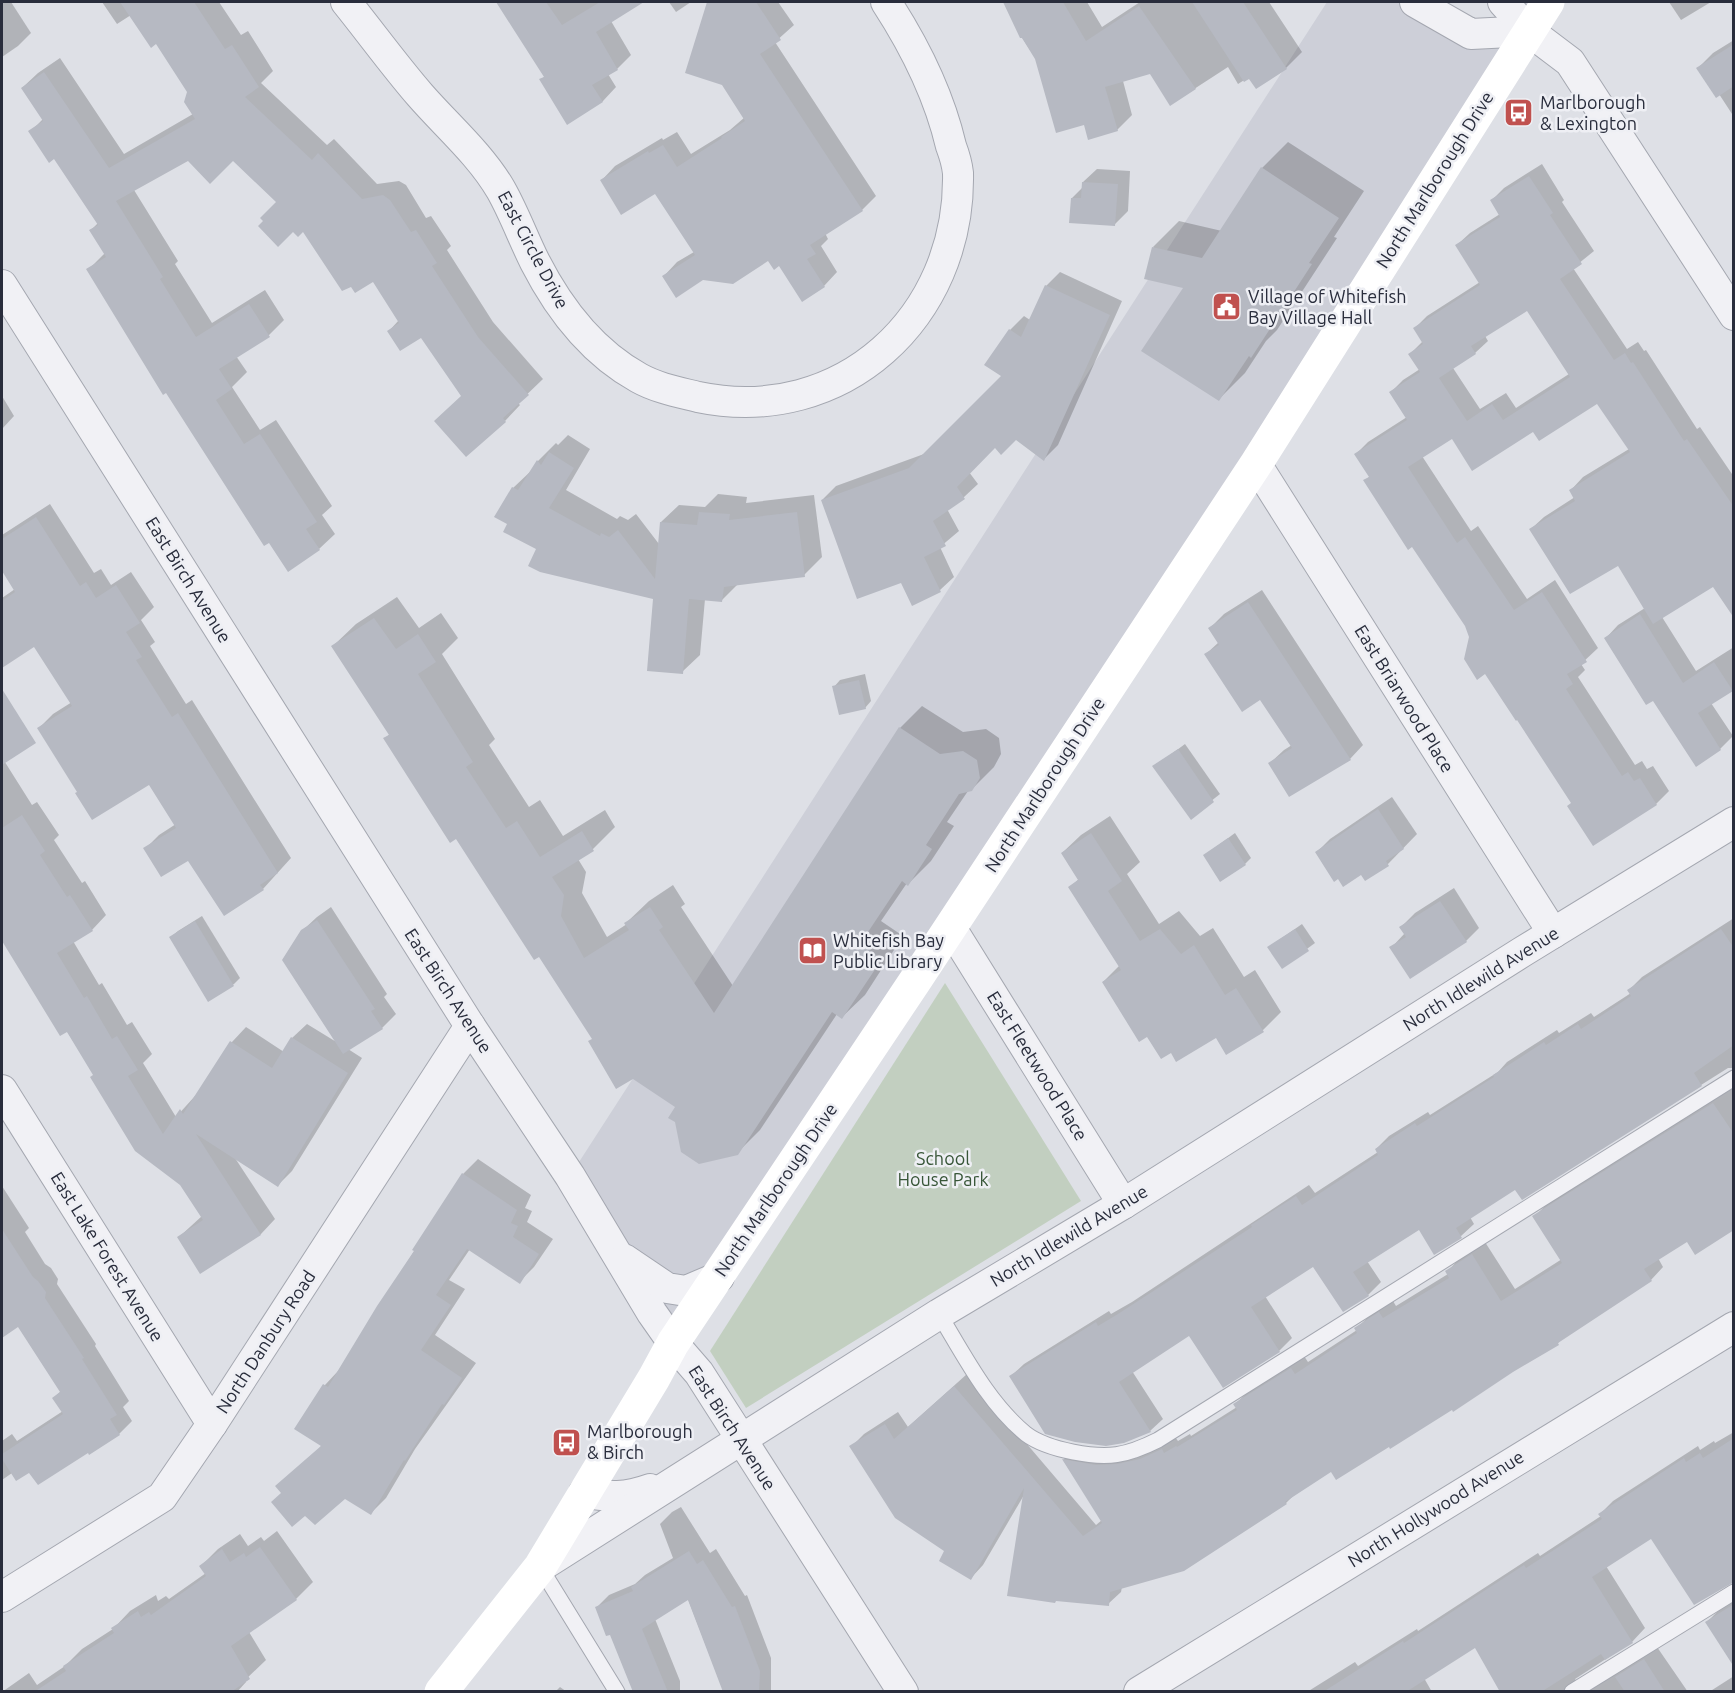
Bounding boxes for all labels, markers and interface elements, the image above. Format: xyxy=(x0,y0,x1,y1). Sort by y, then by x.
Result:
street label: North Marlborough Drive xyxy=(1372,88,1497,271)
place label: Marlborough & Lexington xyxy=(1540,92,1646,133)
bus stop icon: Marlborough & Lexington xyxy=(1503,97,1535,129)
street label: East Circle Drive xyxy=(494,187,573,312)
place label: Village of Whitefish Bay Village Hall xyxy=(1248,286,1407,327)
public building icon: Village of Whitefish Bay Village Hall xyxy=(1211,291,1243,323)
street label: East Birch Avenue xyxy=(142,513,236,646)
street label: East Briarwood Place xyxy=(1351,621,1458,776)
street label: North Marlborough Drive xyxy=(980,693,1108,875)
street label: North Idlewild Avenue xyxy=(1399,922,1562,1034)
street label: East Birch Avenue xyxy=(401,924,497,1056)
place label: Whitefish Bay Public Library xyxy=(833,930,944,971)
library icon: Whitefish Bay Public Library xyxy=(796,935,828,967)
street label: East Fleetwood Place xyxy=(984,987,1092,1144)
street label: North Marlborough Drive xyxy=(710,1099,841,1280)
park label: School House Park xyxy=(898,1148,989,1189)
street label: East Lake Forest Avenue xyxy=(47,1168,168,1345)
street label: North Idlewild Avenue xyxy=(986,1180,1151,1290)
street label: North Danbury Road xyxy=(212,1266,319,1417)
street label: East Birch Avenue xyxy=(685,1361,781,1493)
place label: Marlborough & Birch xyxy=(587,1421,693,1462)
bus stop icon: Marlborough & Birch xyxy=(550,1426,582,1458)
street label: North Hollywood Avenue xyxy=(1344,1446,1527,1571)

